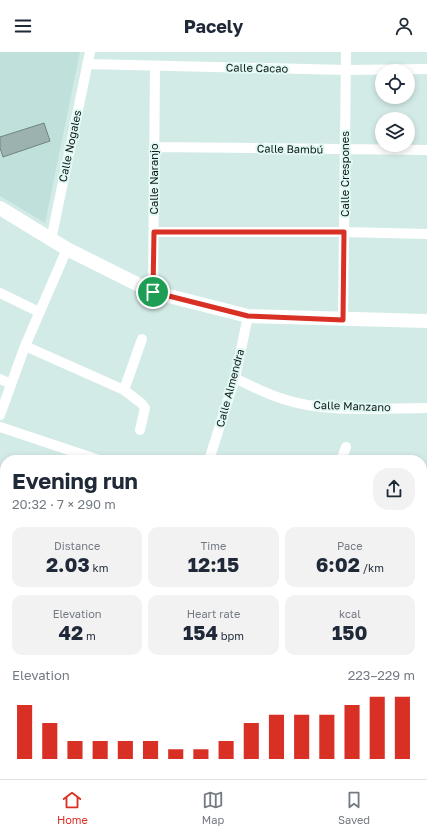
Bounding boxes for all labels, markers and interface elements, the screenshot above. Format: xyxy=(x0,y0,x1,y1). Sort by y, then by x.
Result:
icon: menu xyxy=(12,15,34,37)
text: Pacely xyxy=(184,15,243,37)
icon: person xyxy=(393,15,415,37)
street label: Calle Cacao xyxy=(226,60,289,75)
map controls xyxy=(375,64,415,152)
button: locate xyxy=(375,64,415,104)
street label: Calle Nogales xyxy=(56,109,84,183)
button: layers xyxy=(375,112,415,152)
street label: Calle Crespones xyxy=(338,131,351,217)
street label: Calle Bambú xyxy=(257,141,323,156)
street label: Calle Naranjo xyxy=(147,143,160,215)
pin xyxy=(136,275,170,309)
icon: arrive xyxy=(142,281,164,303)
street label: Calle Almendra xyxy=(213,347,246,428)
street label: Calle Manzano xyxy=(313,398,391,413)
text: Evening run xyxy=(12,467,138,494)
button: share xyxy=(373,468,415,510)
text: 20:32 · 7 × 290 m xyxy=(12,496,116,512)
text: Distance xyxy=(54,539,100,552)
text: Time xyxy=(201,539,226,552)
text: Pace xyxy=(337,539,363,552)
text: 2.03 xyxy=(46,552,90,576)
text: 12:15 xyxy=(188,552,239,576)
text: 6:02 xyxy=(316,552,360,576)
text: km xyxy=(90,561,108,574)
text: /km xyxy=(360,561,384,574)
text: Elevation xyxy=(53,607,102,620)
text: Heart rate xyxy=(187,607,240,620)
text: kcal xyxy=(339,607,361,620)
text: 42 xyxy=(59,620,83,644)
text: 154 xyxy=(183,620,218,644)
text: 150 xyxy=(332,620,368,644)
text: m xyxy=(83,629,96,642)
text: bpm xyxy=(218,629,244,642)
text: Elevation xyxy=(12,667,70,683)
text: 223–229 m xyxy=(348,667,415,683)
tab: Home xyxy=(57,789,88,826)
tab: Map xyxy=(202,789,224,826)
tab: Saved xyxy=(338,789,370,826)

